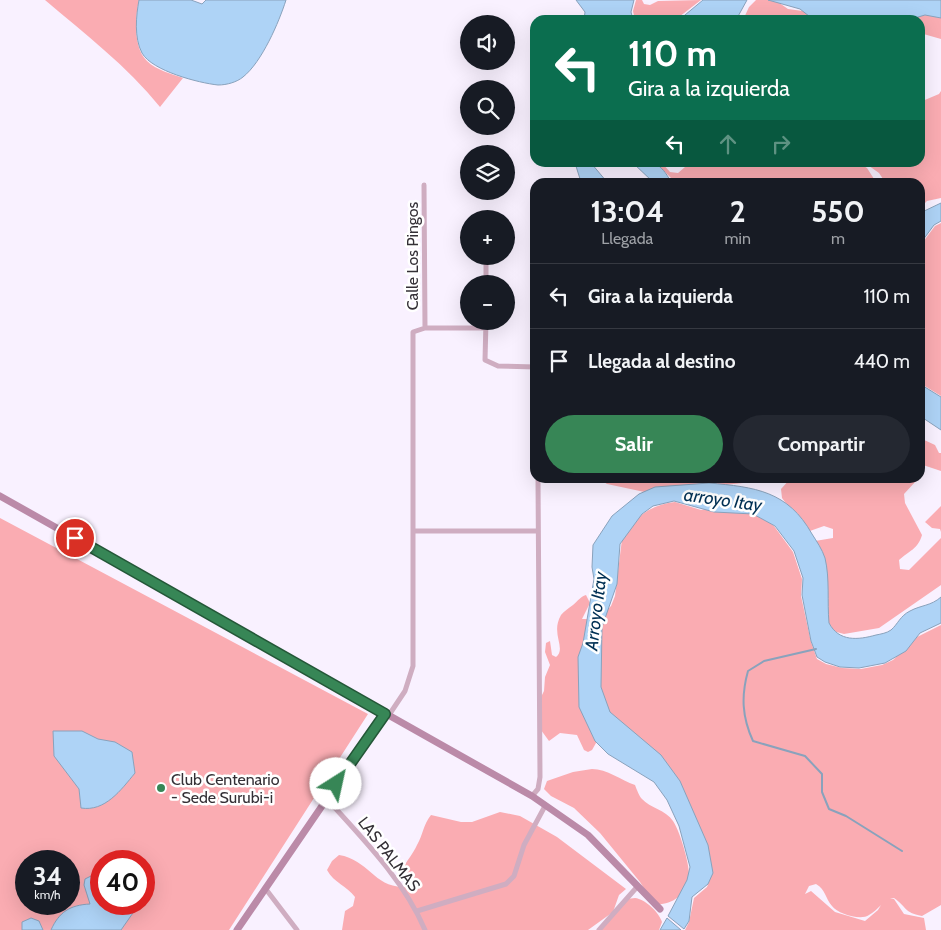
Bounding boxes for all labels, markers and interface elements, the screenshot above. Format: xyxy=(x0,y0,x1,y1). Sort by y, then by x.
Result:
map controls xyxy=(460,15,515,330)
button: sound xyxy=(460,15,515,70)
text: 110 m xyxy=(628,32,717,75)
icon: left xyxy=(545,35,610,100)
text: Gira a la izquierda xyxy=(628,75,790,102)
button: search xyxy=(460,80,515,135)
icon: left xyxy=(661,130,689,158)
icon: ahead xyxy=(714,130,742,158)
icon: right xyxy=(767,130,795,158)
button: layers xyxy=(460,145,515,200)
text: 13:04 xyxy=(590,193,664,230)
text: 2 xyxy=(730,193,746,230)
text: 550 xyxy=(811,193,865,230)
street label: Calle Los Pingos xyxy=(403,201,422,310)
button: + xyxy=(460,210,515,265)
text: Llegada xyxy=(601,229,653,248)
text: min xyxy=(724,229,751,248)
text: m xyxy=(831,229,845,248)
button: − xyxy=(460,275,515,330)
icon: left xyxy=(545,282,573,310)
text: Gira a la izquierda xyxy=(588,285,733,308)
text: 110 m xyxy=(863,285,910,308)
icon: arrive xyxy=(545,347,573,375)
text: Llegada al destino xyxy=(588,350,735,373)
text: 440 m xyxy=(854,350,910,373)
button: Salir xyxy=(545,415,723,473)
button: Compartir xyxy=(733,415,910,473)
water label: arroyo Itay xyxy=(683,484,764,516)
pin xyxy=(54,517,96,559)
icon: arrive xyxy=(61,524,89,552)
water label: Arroyo Itay xyxy=(580,570,612,653)
position arrow xyxy=(309,757,361,809)
place label: Club Centenario - Sede Surubi-i xyxy=(171,770,280,807)
marker: Club Centenario - Sede Surubi-i xyxy=(155,782,167,794)
street label: LAS PALMAS xyxy=(354,813,424,895)
speed limit sign: 40 xyxy=(90,850,155,915)
text: 34 xyxy=(33,861,62,891)
text: km/h xyxy=(34,887,61,902)

